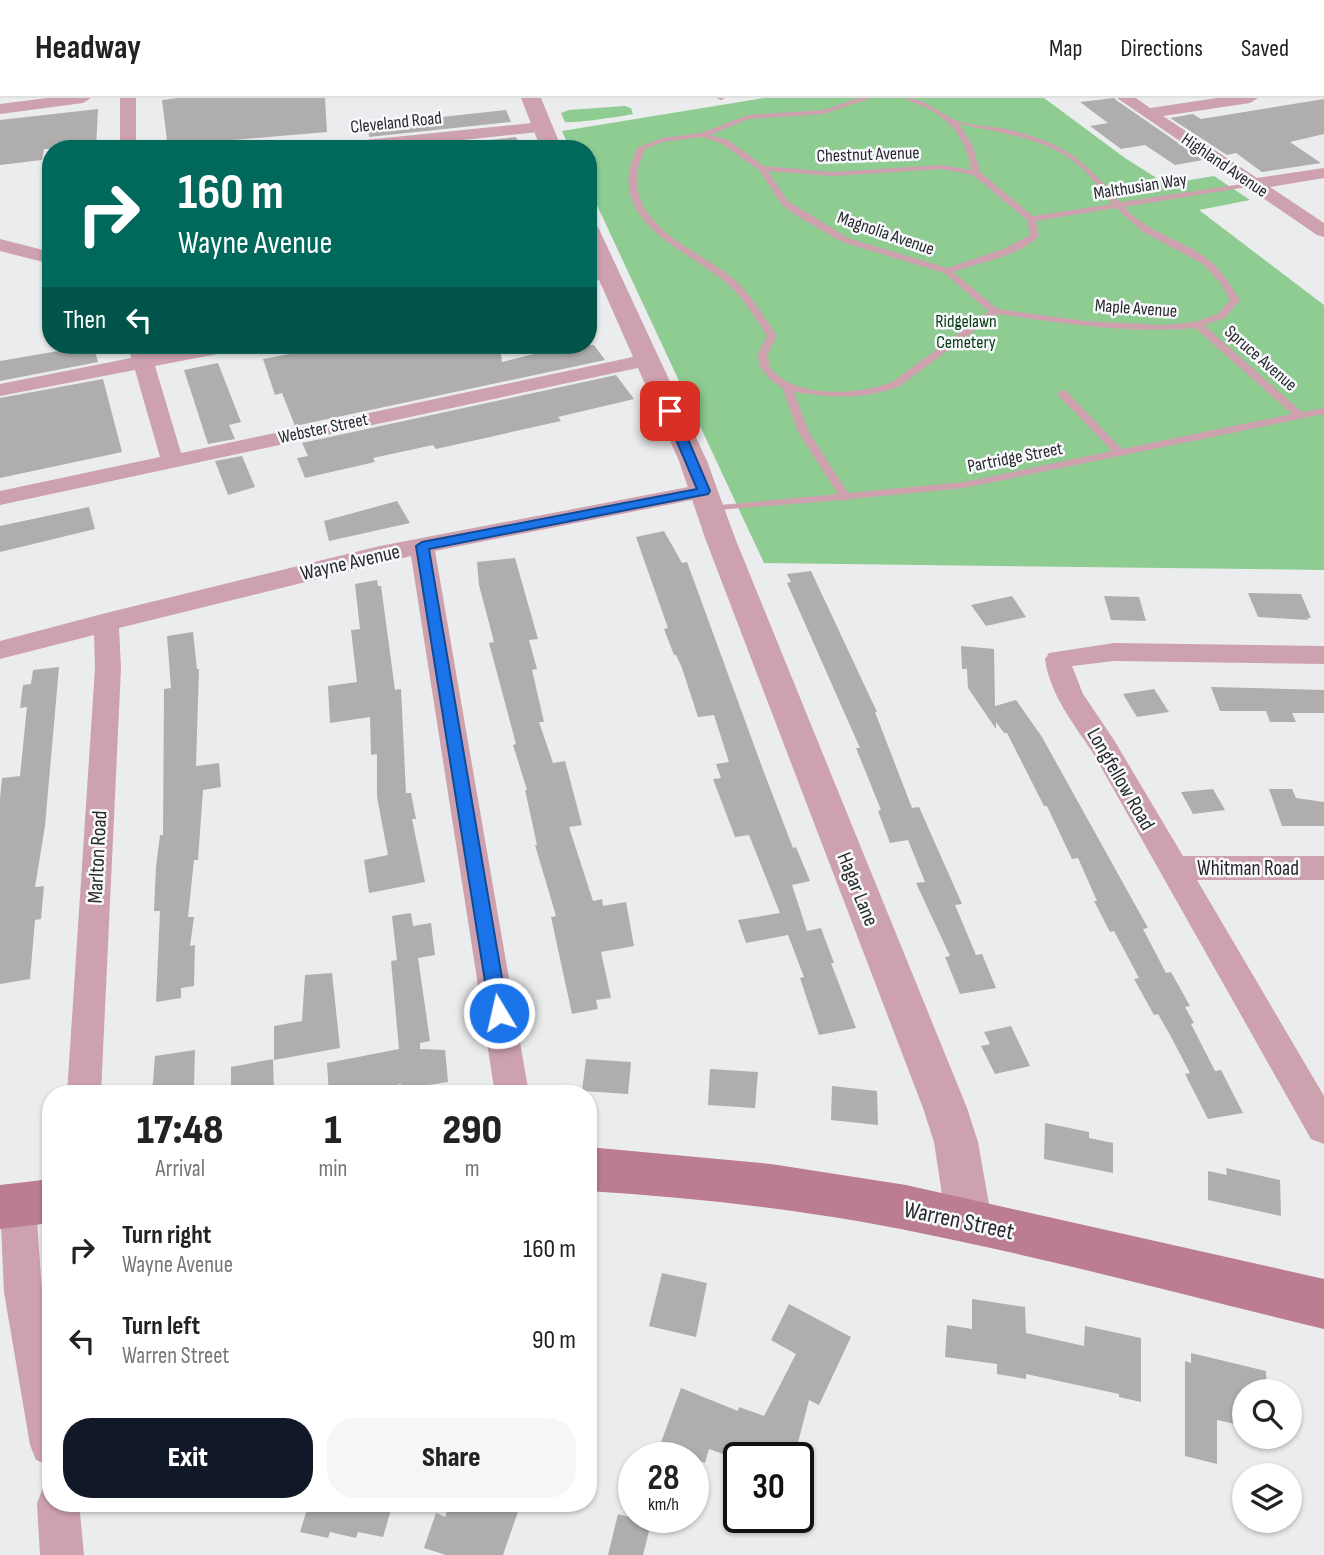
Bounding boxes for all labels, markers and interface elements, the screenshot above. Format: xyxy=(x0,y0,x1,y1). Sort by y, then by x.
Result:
text: Headway xyxy=(35,28,141,68)
text: Map xyxy=(1049,34,1082,63)
text: Directions xyxy=(1120,34,1203,63)
text: Saved xyxy=(1241,34,1289,63)
street label: Cleveland Road xyxy=(349,107,443,138)
street label: Highland Avenue xyxy=(1178,129,1272,202)
street label: Chestnut Avenue xyxy=(816,142,920,167)
text: 160 m xyxy=(178,164,284,223)
icon: right xyxy=(63,168,154,259)
street label: Malthusian Way xyxy=(1092,169,1188,204)
street label: Magnolia Avenue xyxy=(835,207,937,260)
text: Wayne Avenue xyxy=(178,224,332,263)
street label: Maple Avenue xyxy=(1094,295,1178,322)
icon: left xyxy=(120,301,158,339)
text: Then xyxy=(63,305,106,336)
park label: Ridgelawn Cemetery xyxy=(935,311,997,353)
street label: Spruce Avenue xyxy=(1220,321,1301,396)
pin xyxy=(640,381,700,441)
icon: arrive xyxy=(651,392,689,430)
street label: Webster Street xyxy=(276,409,370,448)
street label: Partridge Street xyxy=(966,438,1065,477)
street label: Wayne Avenue xyxy=(298,539,402,586)
street label: Longfellow Road xyxy=(1081,724,1160,835)
street label: Marlton Road xyxy=(83,810,112,904)
street label: Hagar Lane xyxy=(831,849,884,930)
street label: Whitman Road xyxy=(1197,856,1299,881)
position arrow xyxy=(462,976,536,1050)
text: 17:48 xyxy=(137,1105,224,1156)
text: 1 xyxy=(324,1105,342,1156)
text: 290 xyxy=(442,1105,502,1156)
text: Arrival xyxy=(156,1155,205,1183)
text: min xyxy=(318,1155,347,1183)
text: m xyxy=(465,1155,480,1183)
street label: Warren Street xyxy=(901,1195,1017,1246)
text: Turn right xyxy=(122,1220,211,1251)
icon: right xyxy=(63,1231,101,1269)
text: 160 m xyxy=(523,1234,576,1265)
text: Wayne Avenue xyxy=(122,1251,233,1279)
text: Turn left xyxy=(122,1311,200,1342)
icon: left xyxy=(63,1322,101,1360)
text: 90 m xyxy=(532,1325,576,1356)
text: Warren Street xyxy=(122,1342,229,1370)
map controls xyxy=(1232,1379,1302,1533)
button: search xyxy=(1232,1379,1302,1449)
button: Exit xyxy=(63,1418,313,1498)
button: Share xyxy=(327,1418,576,1498)
speed limit sign: 30 xyxy=(723,1442,814,1533)
text: 28 xyxy=(648,1457,679,1500)
button: layers xyxy=(1232,1463,1302,1533)
text: km/h xyxy=(648,1494,679,1515)

